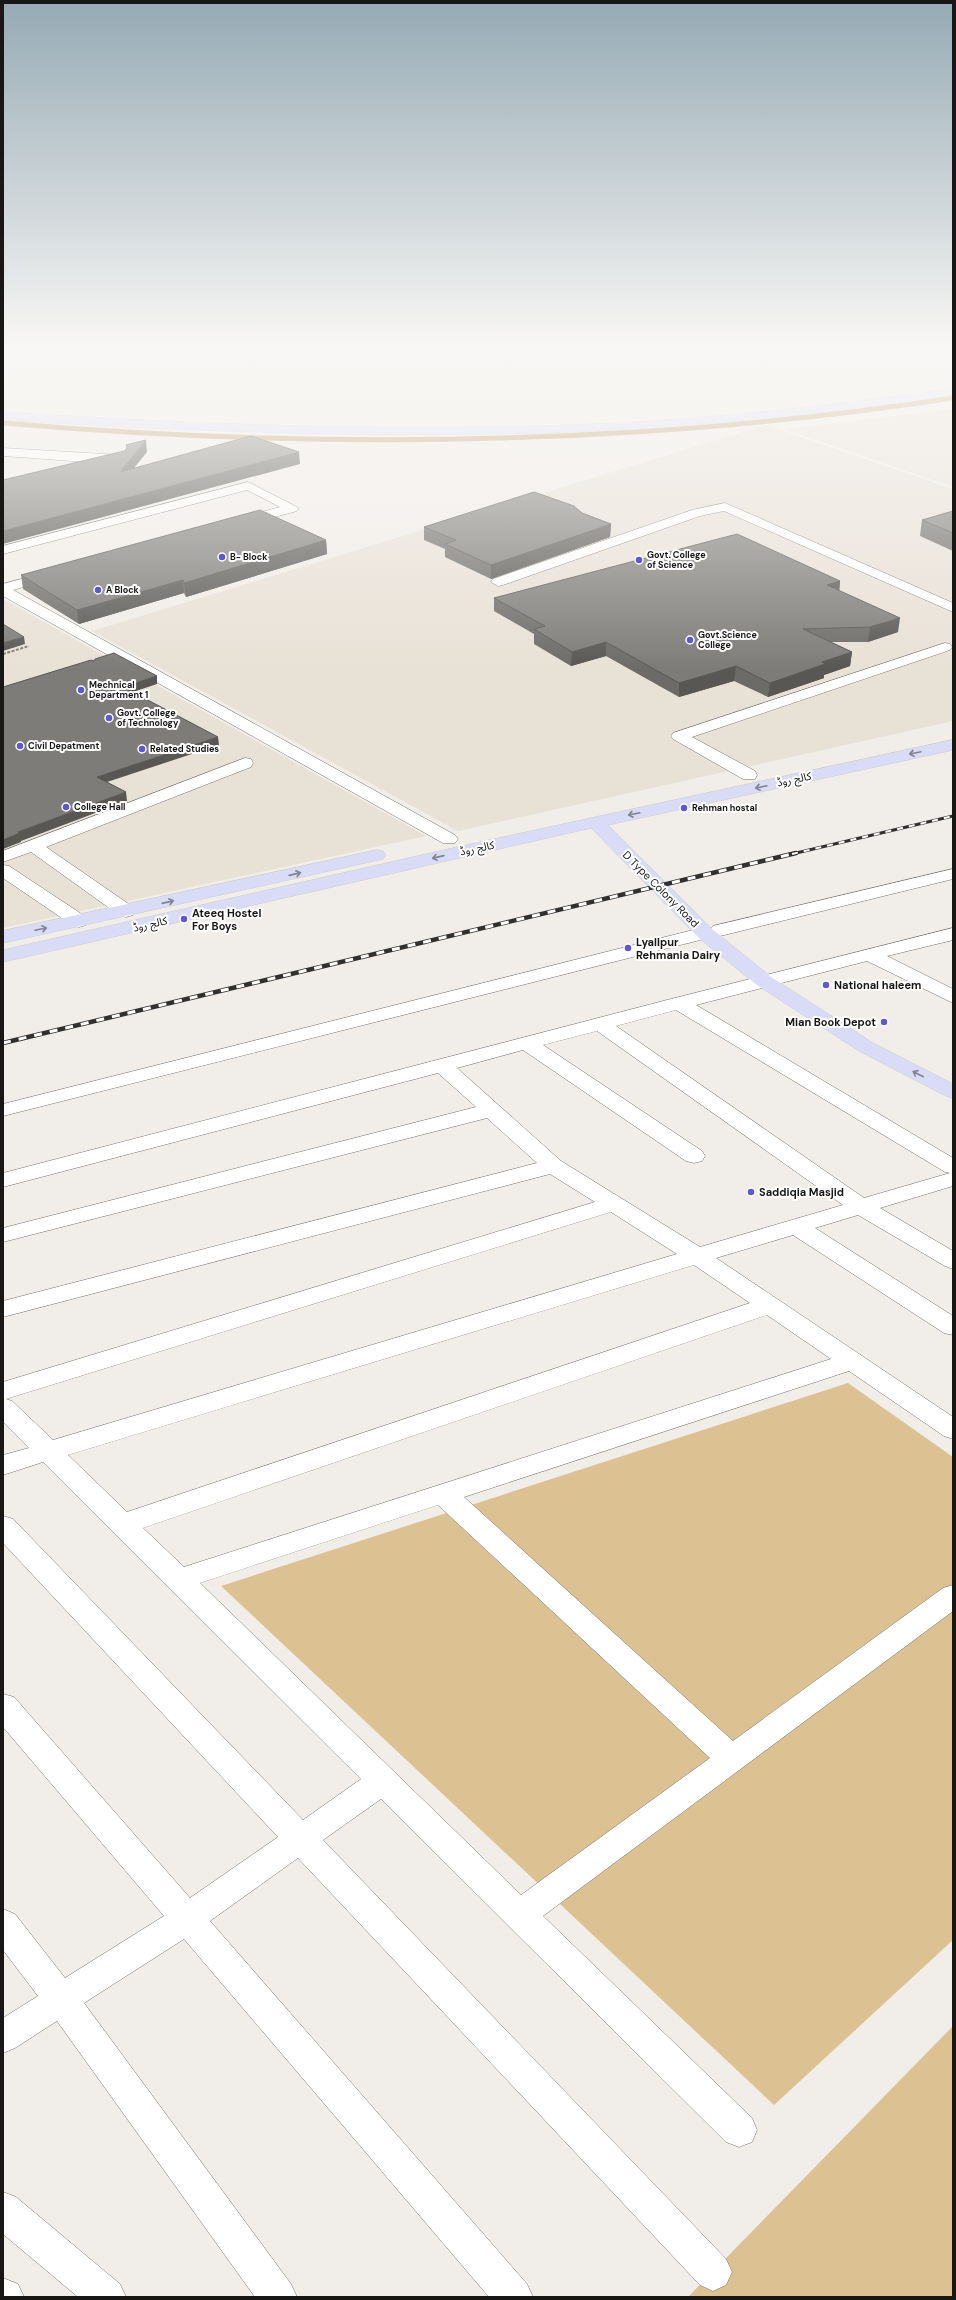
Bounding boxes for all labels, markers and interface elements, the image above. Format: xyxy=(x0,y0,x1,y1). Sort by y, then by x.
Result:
place label: Govt. College of Science xyxy=(647,549,706,571)
place label: B- Block xyxy=(230,551,268,563)
marker: B- Block xyxy=(217,552,227,562)
marker: Govt. College of Science xyxy=(634,555,644,565)
place label: A Block xyxy=(106,584,140,596)
marker: A Block xyxy=(93,585,103,595)
place label: Govt.Science College xyxy=(698,629,757,651)
marker: Govt.Science College xyxy=(685,635,695,645)
place label: Mechnical Department 1 xyxy=(89,679,148,701)
marker: Mechnical Department 1 xyxy=(76,685,86,695)
place label: Govt. College of Technology xyxy=(117,707,179,729)
marker: Govt. College of Technology xyxy=(104,713,114,723)
place label: Civil Depatment xyxy=(28,740,99,752)
marker: Civil Depatment xyxy=(15,741,25,751)
place label: Related Studies xyxy=(150,743,219,755)
marker: Related Studies xyxy=(137,744,147,754)
one-way arrow xyxy=(909,750,922,758)
street label: کالج روڈ xyxy=(775,768,813,790)
one-way arrow xyxy=(754,783,767,791)
place label: College Hall xyxy=(74,801,125,813)
marker: College Hall xyxy=(61,802,71,812)
place label: Rehman hostal xyxy=(692,802,757,814)
marker: Rehman hostal xyxy=(679,803,689,813)
one-way arrow xyxy=(627,811,640,819)
street label: کالج روڈ xyxy=(458,837,496,859)
street label: D Type Colony Road xyxy=(620,848,702,930)
one-way arrow xyxy=(432,853,445,861)
one-way arrow xyxy=(288,869,301,877)
one-way arrow xyxy=(161,897,174,905)
place label: Ateeq Hostel For Boys xyxy=(192,906,261,933)
street label: کالج روڈ xyxy=(131,913,169,936)
marker: Ateeq Hostel For Boys xyxy=(179,914,189,924)
one-way arrow xyxy=(34,925,47,933)
place label: Lyallpur Rehmania Dairy xyxy=(636,935,720,962)
marker: Lyallpur Rehmania Dairy xyxy=(623,943,633,953)
place label: National haleem xyxy=(834,978,921,992)
marker: National haleem xyxy=(821,980,831,990)
place label: Mian Book Depot xyxy=(785,1015,876,1029)
marker: Mian Book Depot xyxy=(879,1017,889,1027)
one-way arrow xyxy=(913,1070,925,1077)
place label: Saddiqia Masjid xyxy=(759,1185,844,1199)
marker: Saddiqia Masjid xyxy=(746,1187,756,1197)

